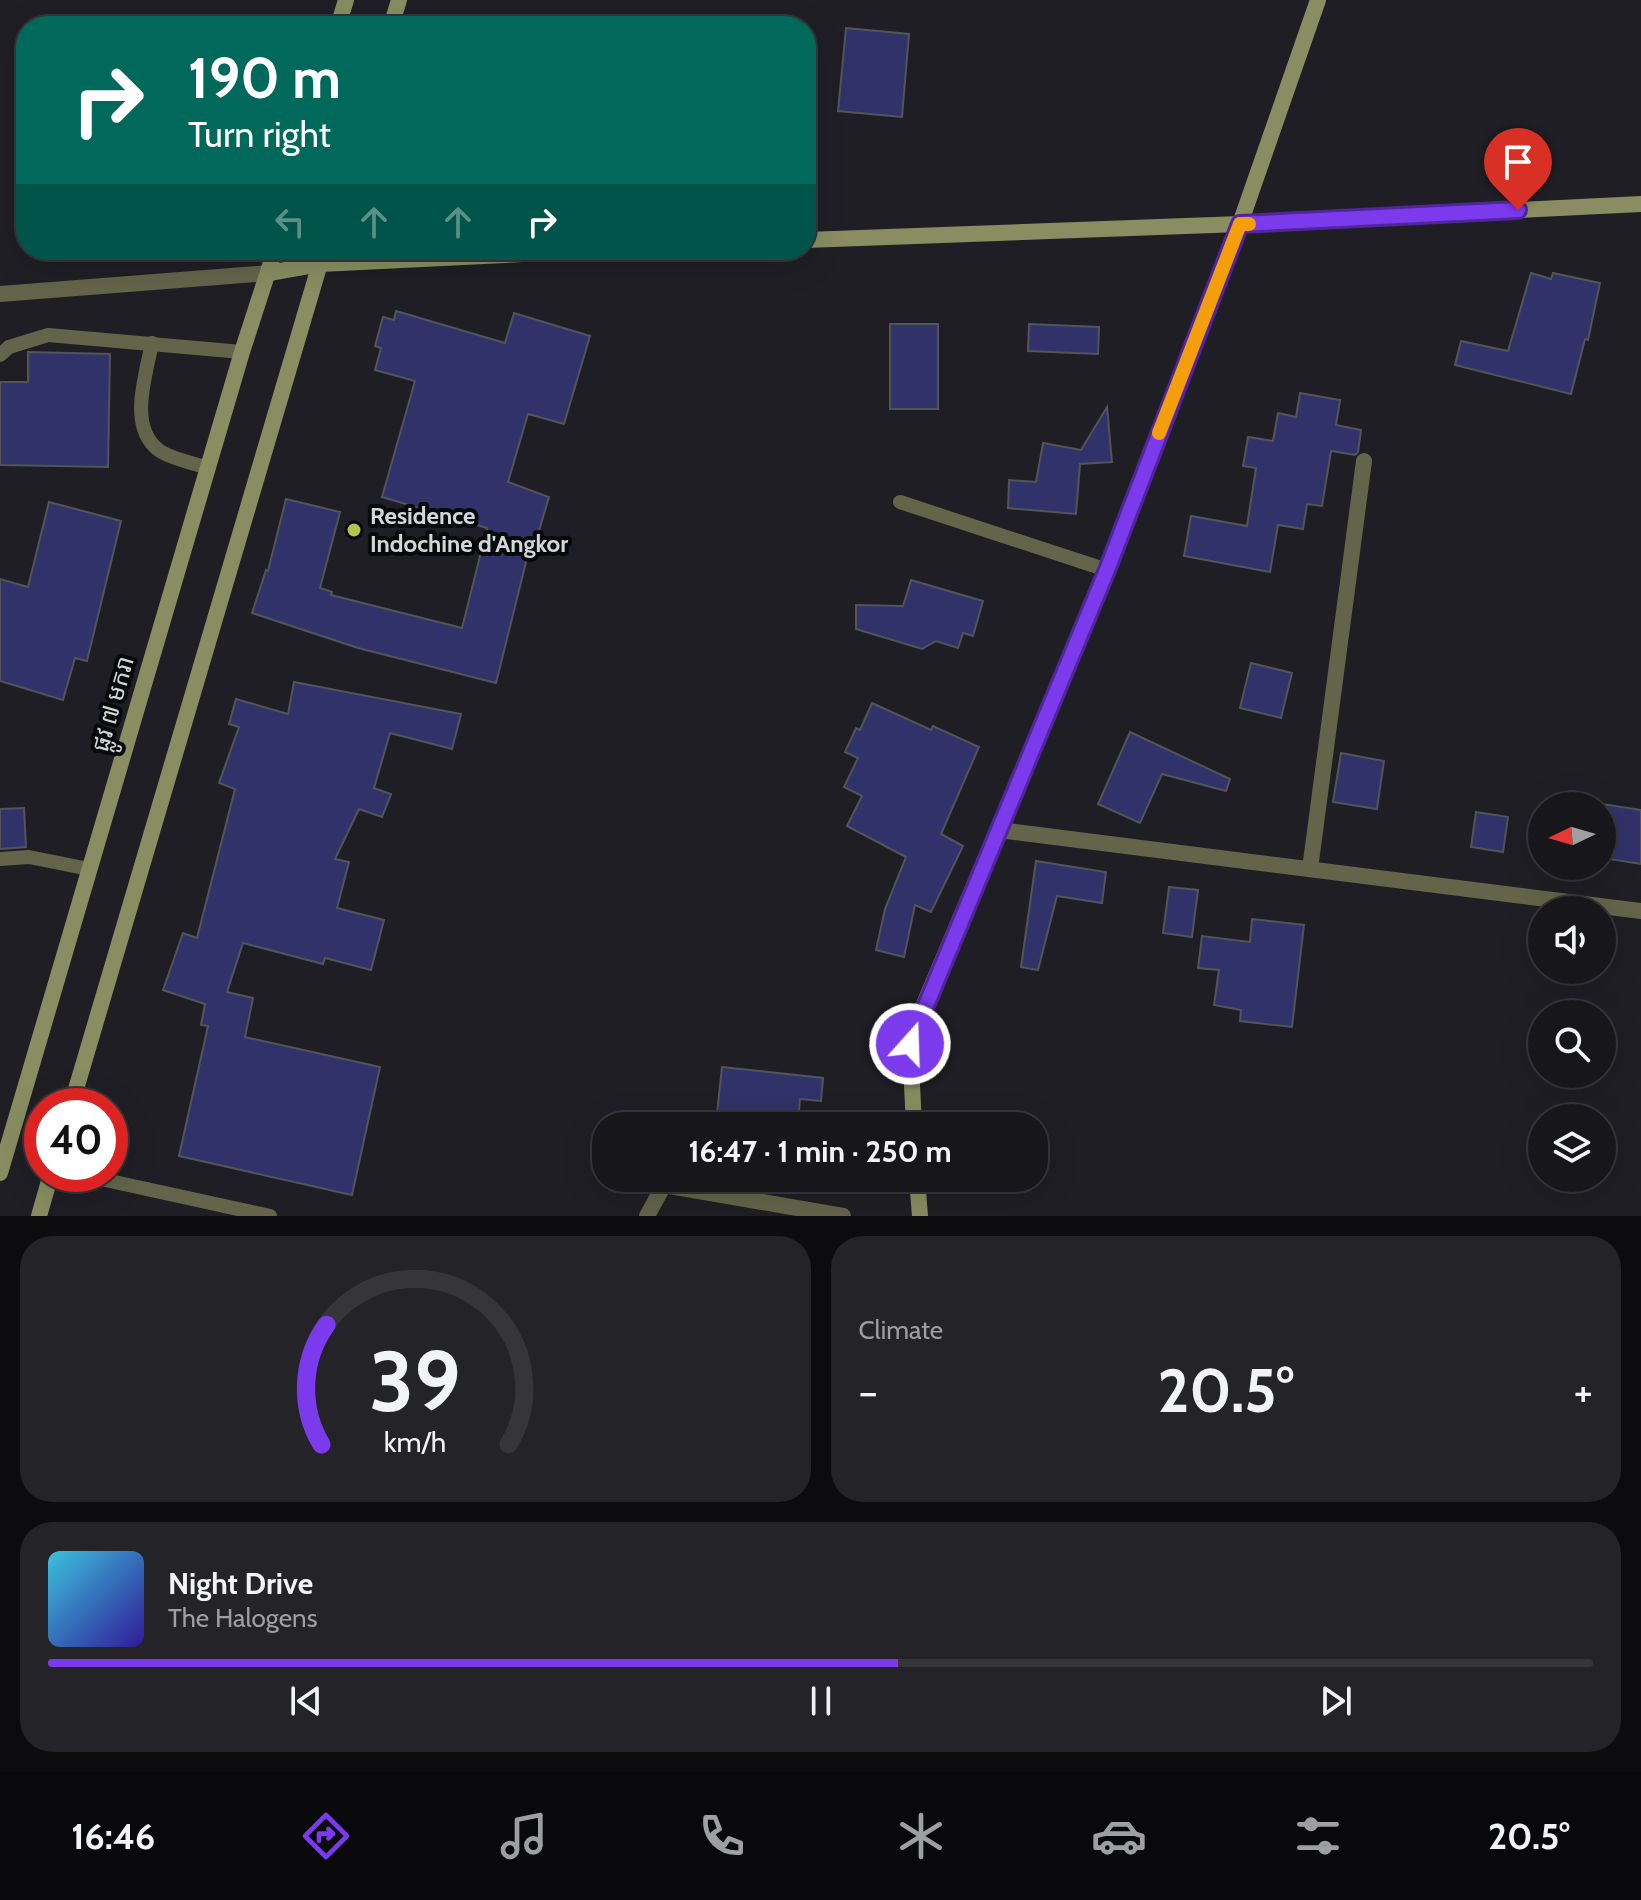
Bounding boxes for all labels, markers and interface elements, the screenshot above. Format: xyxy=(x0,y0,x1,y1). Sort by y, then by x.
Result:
text: 190 m xyxy=(188,44,341,112)
icon: right xyxy=(56,48,160,152)
text: Turn right xyxy=(188,112,331,156)
pin xyxy=(1484,128,1552,210)
icon: arrive xyxy=(1496,140,1540,184)
icon: left xyxy=(268,200,312,244)
icon: ahead xyxy=(352,200,396,244)
icon: ahead xyxy=(436,200,480,244)
icon: right xyxy=(520,200,564,244)
place label: Residence Indochine d'Angkor xyxy=(370,501,568,558)
marker: Residence Indochine d'Angkor xyxy=(345,521,363,539)
street label: ផ្លូវ ៧ មករា xyxy=(85,653,148,757)
north arrow xyxy=(1528,792,1616,880)
map controls xyxy=(1528,792,1616,1192)
button: sound xyxy=(1528,896,1616,984)
button: search xyxy=(1528,1000,1616,1088)
position arrow xyxy=(868,1002,952,1086)
speed limit sign: 40 xyxy=(24,1088,128,1192)
button: layers xyxy=(1528,1104,1616,1192)
text: 16:47 · 1 min · 250 m xyxy=(688,1133,952,1170)
text: Climate xyxy=(859,1314,943,1346)
text: 39 xyxy=(369,1331,461,1432)
text: 20.5° xyxy=(1158,1354,1294,1427)
text: − xyxy=(859,1365,878,1418)
text: + xyxy=(1574,1365,1593,1418)
text: km/h xyxy=(384,1424,447,1459)
text: Night Drive xyxy=(168,1565,313,1602)
text: The Halogens xyxy=(168,1602,317,1634)
icon: previous xyxy=(284,1679,328,1723)
icon: pause xyxy=(799,1679,843,1723)
icon: next xyxy=(1314,1679,1358,1723)
icon: directions xyxy=(298,1808,354,1864)
icon: music xyxy=(496,1808,552,1864)
icon: phone xyxy=(694,1808,750,1864)
icon: climate xyxy=(893,1808,949,1864)
icon: car xyxy=(1091,1808,1147,1864)
icon: filters xyxy=(1290,1808,1346,1864)
text: 16:46 xyxy=(71,1814,155,1858)
text: 20.5° xyxy=(1488,1814,1570,1858)

